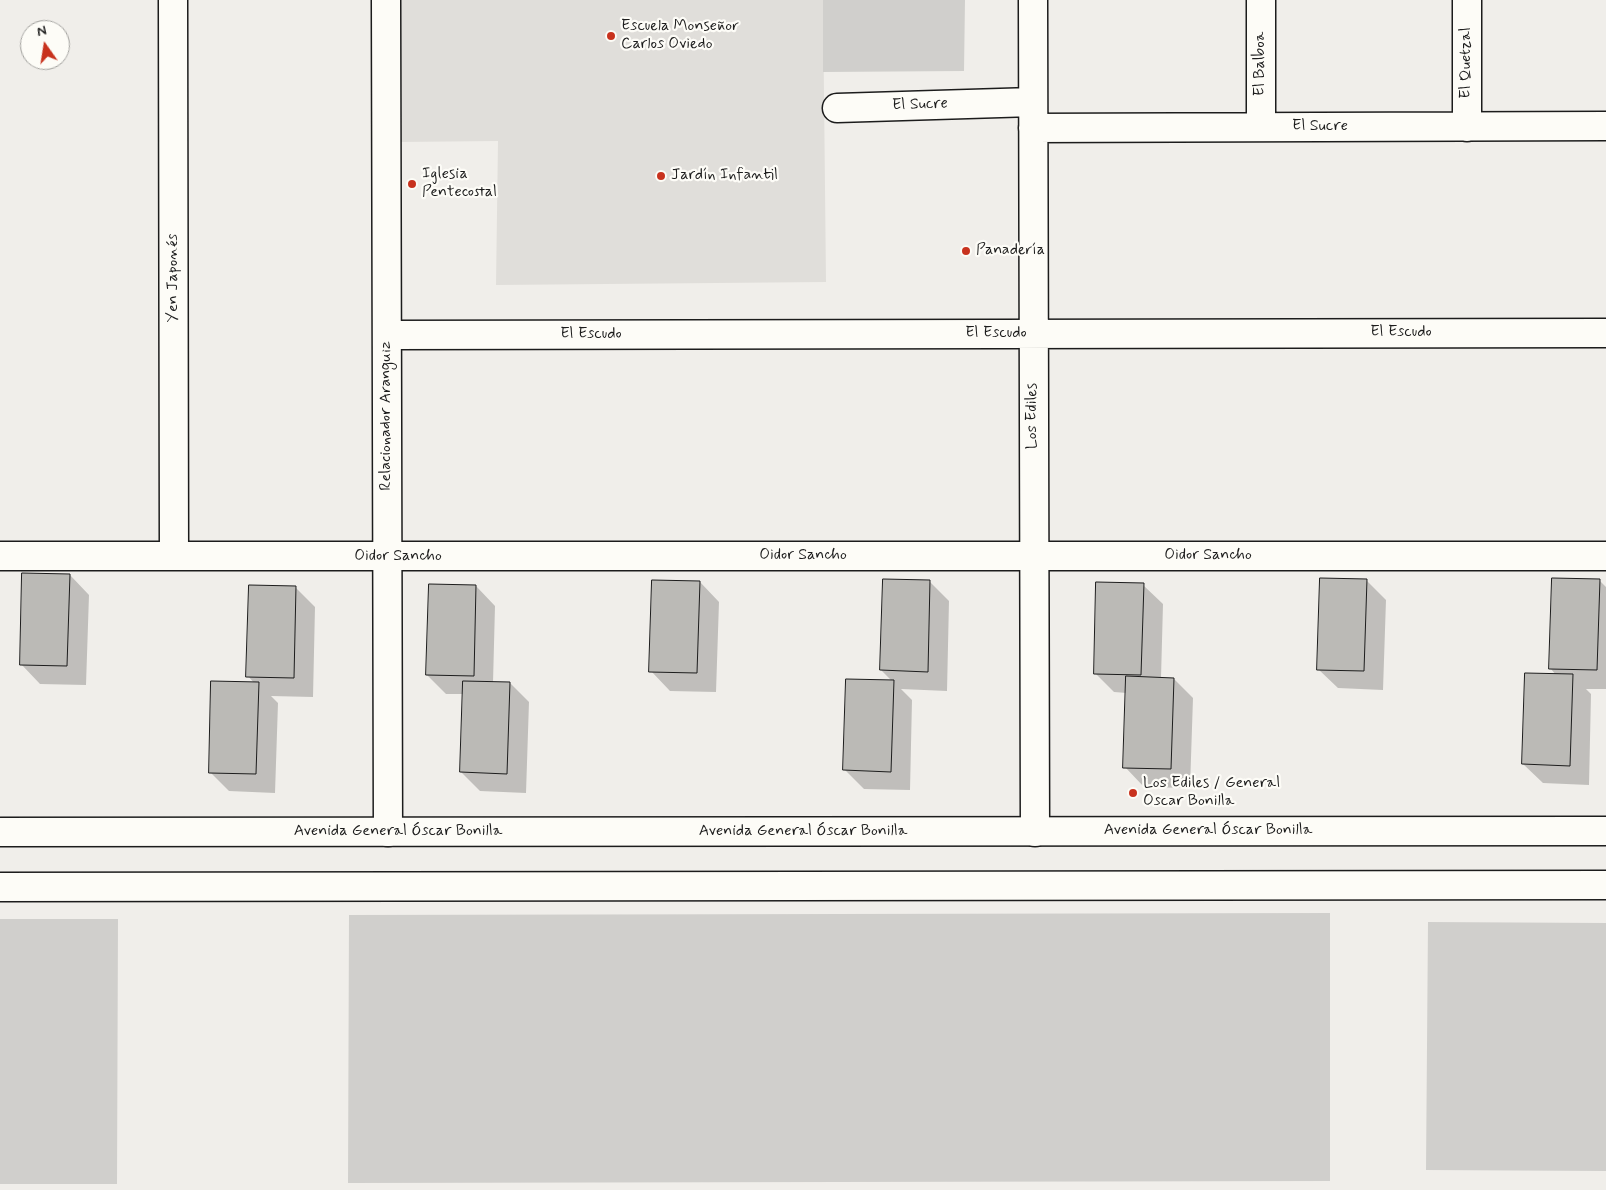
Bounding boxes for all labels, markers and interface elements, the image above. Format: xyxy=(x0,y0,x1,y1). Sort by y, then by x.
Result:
place label: Escuela Monseñor Carlos Oviedo xyxy=(621,17,739,55)
north arrow xyxy=(20,20,70,70)
text: N xyxy=(35,22,48,41)
street label: El Quetzal xyxy=(1457,27,1477,99)
marker: Escuela Monseñor Carlos Oviedo xyxy=(605,30,617,42)
street label: El Balboa xyxy=(1251,32,1271,96)
street label: El Sucre xyxy=(892,94,948,116)
street label: El Sucre xyxy=(1292,117,1348,137)
place label: Iglesia Pentecostal xyxy=(422,165,497,203)
place label: Jardín Infantil xyxy=(671,166,778,186)
marker: Jardín Infantil xyxy=(655,170,667,182)
marker: Iglesia Pentecostal xyxy=(406,178,418,190)
street label: Yen Japonés xyxy=(164,234,184,322)
place label: Panadería xyxy=(976,241,1045,261)
marker: Panadería xyxy=(960,245,972,257)
street label: El Escudo xyxy=(1370,323,1432,343)
street label: El Escudo xyxy=(965,324,1027,344)
street label: El Escudo xyxy=(560,325,622,345)
street label: Relacionador Aranguiz xyxy=(377,341,397,491)
street label: Los Ediles xyxy=(1023,383,1043,449)
street label: Oidor Sancho xyxy=(759,546,847,566)
street label: Oidor Sancho xyxy=(1164,546,1252,566)
street label: Oidor Sancho xyxy=(354,547,442,567)
place label: Los Ediles / General Oscar Bonilla xyxy=(1143,774,1280,812)
marker: Los Ediles / General Oscar Bonilla xyxy=(1127,787,1139,799)
street label: Avenida General Óscar Bonilla xyxy=(1104,821,1312,841)
street label: Avenida General Óscar Bonilla xyxy=(294,822,502,842)
street label: Avenida General Óscar Bonilla xyxy=(699,822,907,842)

